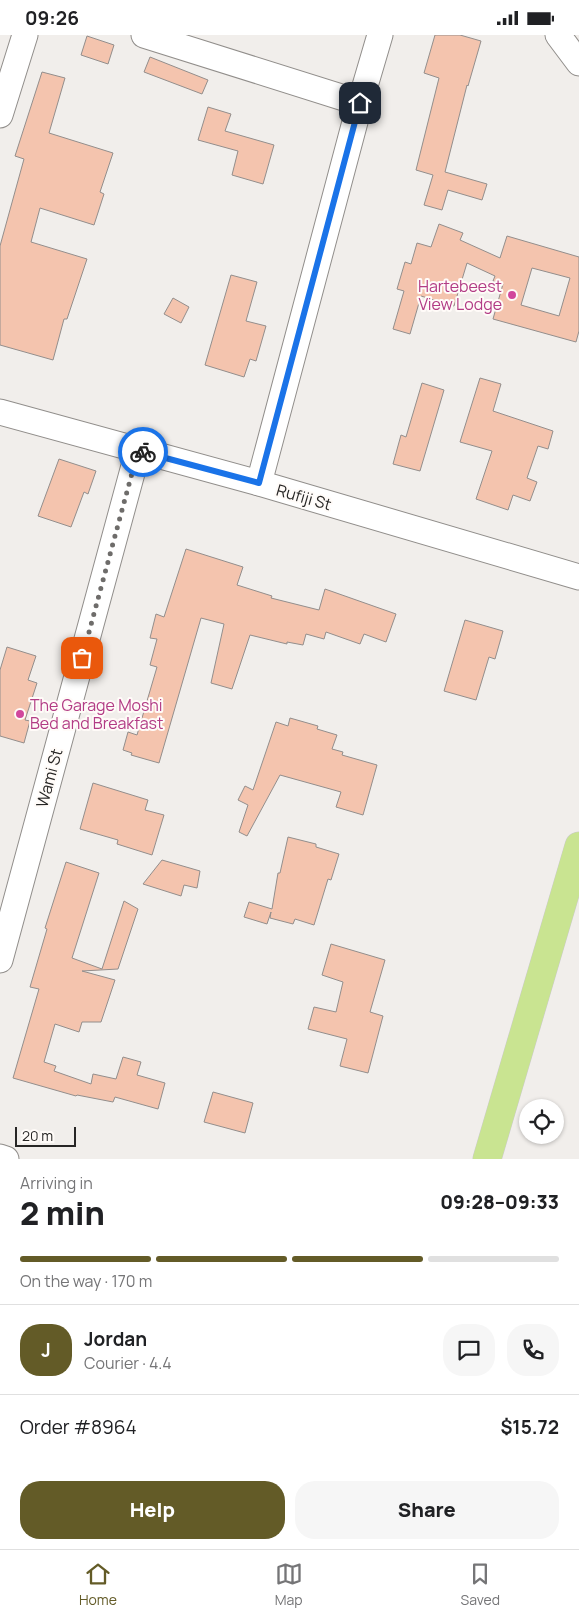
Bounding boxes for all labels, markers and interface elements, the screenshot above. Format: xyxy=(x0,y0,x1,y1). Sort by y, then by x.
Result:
text: 09:26 xyxy=(25,5,79,31)
pin xyxy=(339,82,381,124)
icon: home xyxy=(346,89,374,117)
place label: Hartebeest View Lodge xyxy=(418,275,502,315)
marker: Hartebeest View Lodge xyxy=(506,289,518,301)
courier xyxy=(118,427,168,477)
icon: bike xyxy=(129,438,157,466)
street label: Rufiji St xyxy=(274,479,334,515)
pin xyxy=(61,637,103,679)
icon: bag xyxy=(68,644,96,672)
place label: The Garage Moshi Bed and Breakfast xyxy=(30,694,163,734)
marker: The Garage Moshi Bed and Breakfast xyxy=(14,708,26,720)
street label: Wami St xyxy=(31,746,67,810)
map controls xyxy=(519,1099,564,1144)
button: locate xyxy=(519,1099,564,1144)
scale bar xyxy=(15,1124,76,1147)
text: 20 m xyxy=(22,1126,53,1145)
text: Arriving in xyxy=(20,1172,93,1194)
text: 09:28–09:33 xyxy=(440,1189,559,1215)
text: 2 min xyxy=(20,1191,105,1235)
text: On the way · 170 m xyxy=(20,1270,152,1292)
button: chat xyxy=(443,1324,495,1376)
button: phone xyxy=(507,1324,559,1376)
text: Jordan xyxy=(84,1326,147,1352)
text: J xyxy=(41,1337,51,1363)
text: Courier · 4.4 xyxy=(84,1352,172,1374)
text: Order #8964 xyxy=(20,1414,137,1440)
text: $15.72 xyxy=(500,1414,559,1440)
button: Help xyxy=(20,1481,285,1539)
button: Share xyxy=(295,1481,559,1539)
tab: Home xyxy=(79,1560,117,1609)
tab: Map xyxy=(275,1560,303,1609)
tab: Saved xyxy=(461,1560,500,1609)

